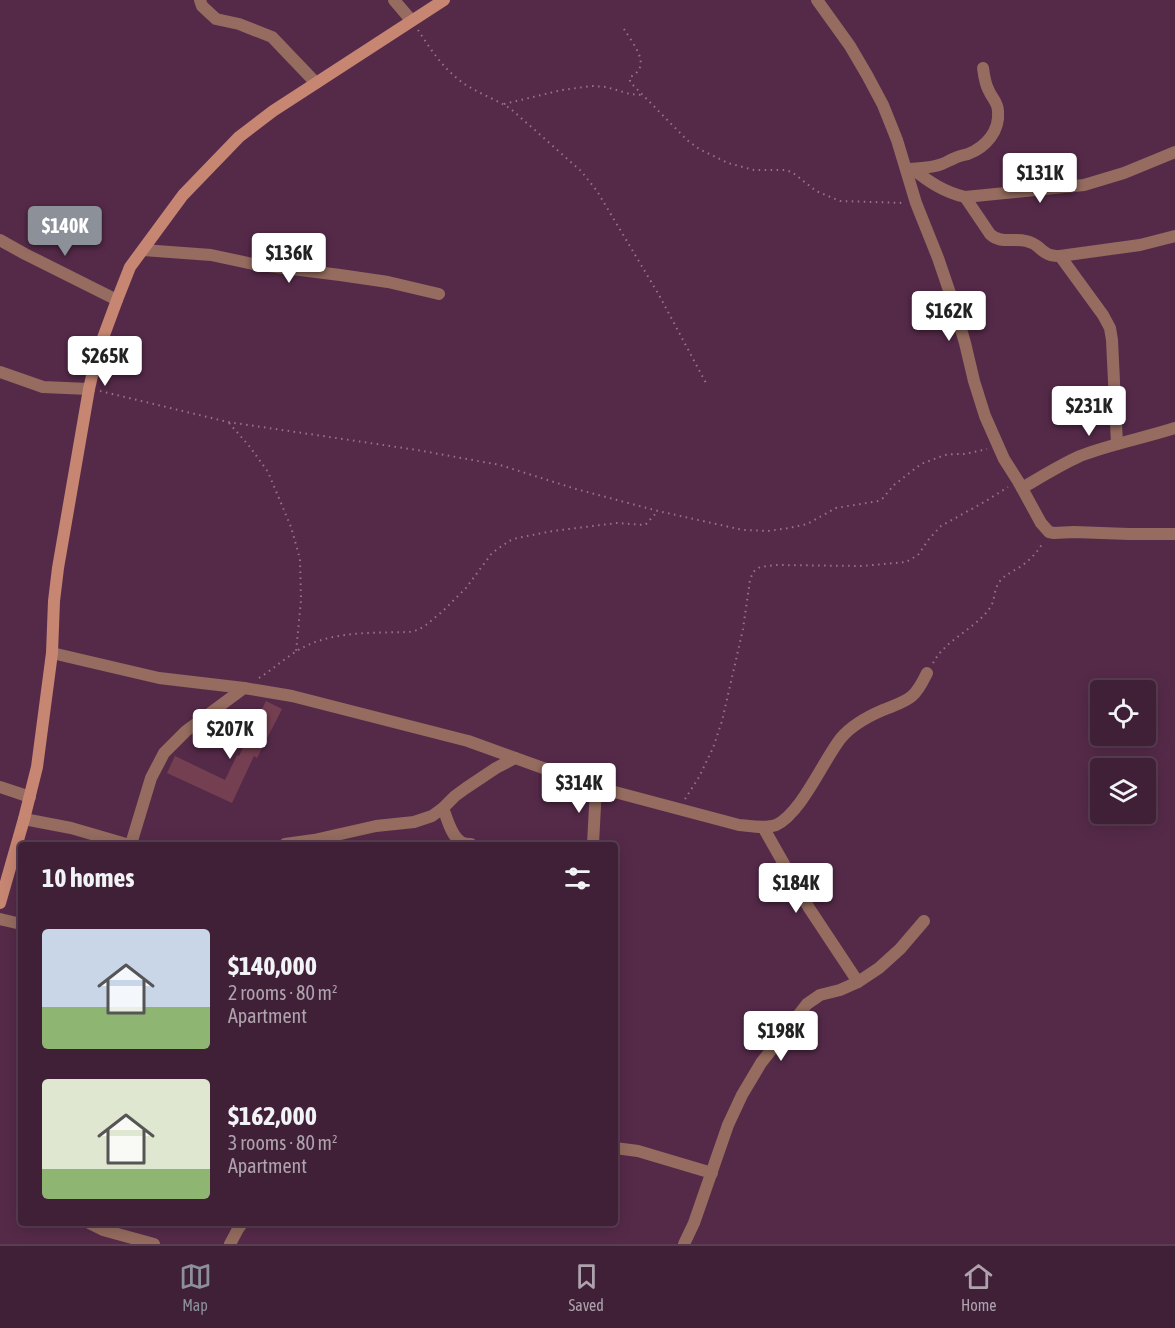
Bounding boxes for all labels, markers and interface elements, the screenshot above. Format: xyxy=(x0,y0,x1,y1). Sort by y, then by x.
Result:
pin: $131K xyxy=(998,153,1082,204)
text: $131K xyxy=(1017,161,1063,184)
pin: $140K xyxy=(23,206,107,257)
text: $140K xyxy=(42,214,88,237)
pin: $136K xyxy=(247,233,331,284)
text: $136K xyxy=(266,241,312,264)
pin: $162K xyxy=(907,291,991,342)
text: $162K xyxy=(926,299,972,322)
pin: $265K xyxy=(63,336,147,387)
text: $265K xyxy=(82,344,128,367)
pin: $231K xyxy=(1047,386,1131,437)
text: $231K xyxy=(1066,394,1112,417)
map controls xyxy=(1090,680,1156,824)
button: locate xyxy=(1090,680,1156,746)
pin: $207K xyxy=(188,709,272,760)
text: $207K xyxy=(207,717,253,740)
button: layers xyxy=(1090,758,1156,824)
pin: $314K xyxy=(537,763,621,814)
text: $314K xyxy=(556,771,602,794)
icon: filters xyxy=(561,862,594,895)
text: 10 homes xyxy=(42,863,135,893)
pin: $184K xyxy=(754,863,838,914)
text: $184K xyxy=(773,871,819,894)
text: $140,000 xyxy=(228,951,317,981)
icon: home xyxy=(90,953,162,1025)
text: 2 rooms · 80 m² xyxy=(228,981,338,1004)
text: Apartment xyxy=(228,1004,307,1027)
pin: $198K xyxy=(739,1011,823,1062)
text: $198K xyxy=(758,1019,804,1042)
text: $162,000 xyxy=(228,1101,317,1131)
icon: home xyxy=(90,1103,162,1175)
text: 3 rooms · 80 m² xyxy=(228,1131,338,1154)
text: Apartment xyxy=(228,1154,307,1177)
tab: Map xyxy=(179,1260,212,1314)
tab: Saved xyxy=(569,1260,604,1314)
tab: Home xyxy=(961,1260,996,1314)

